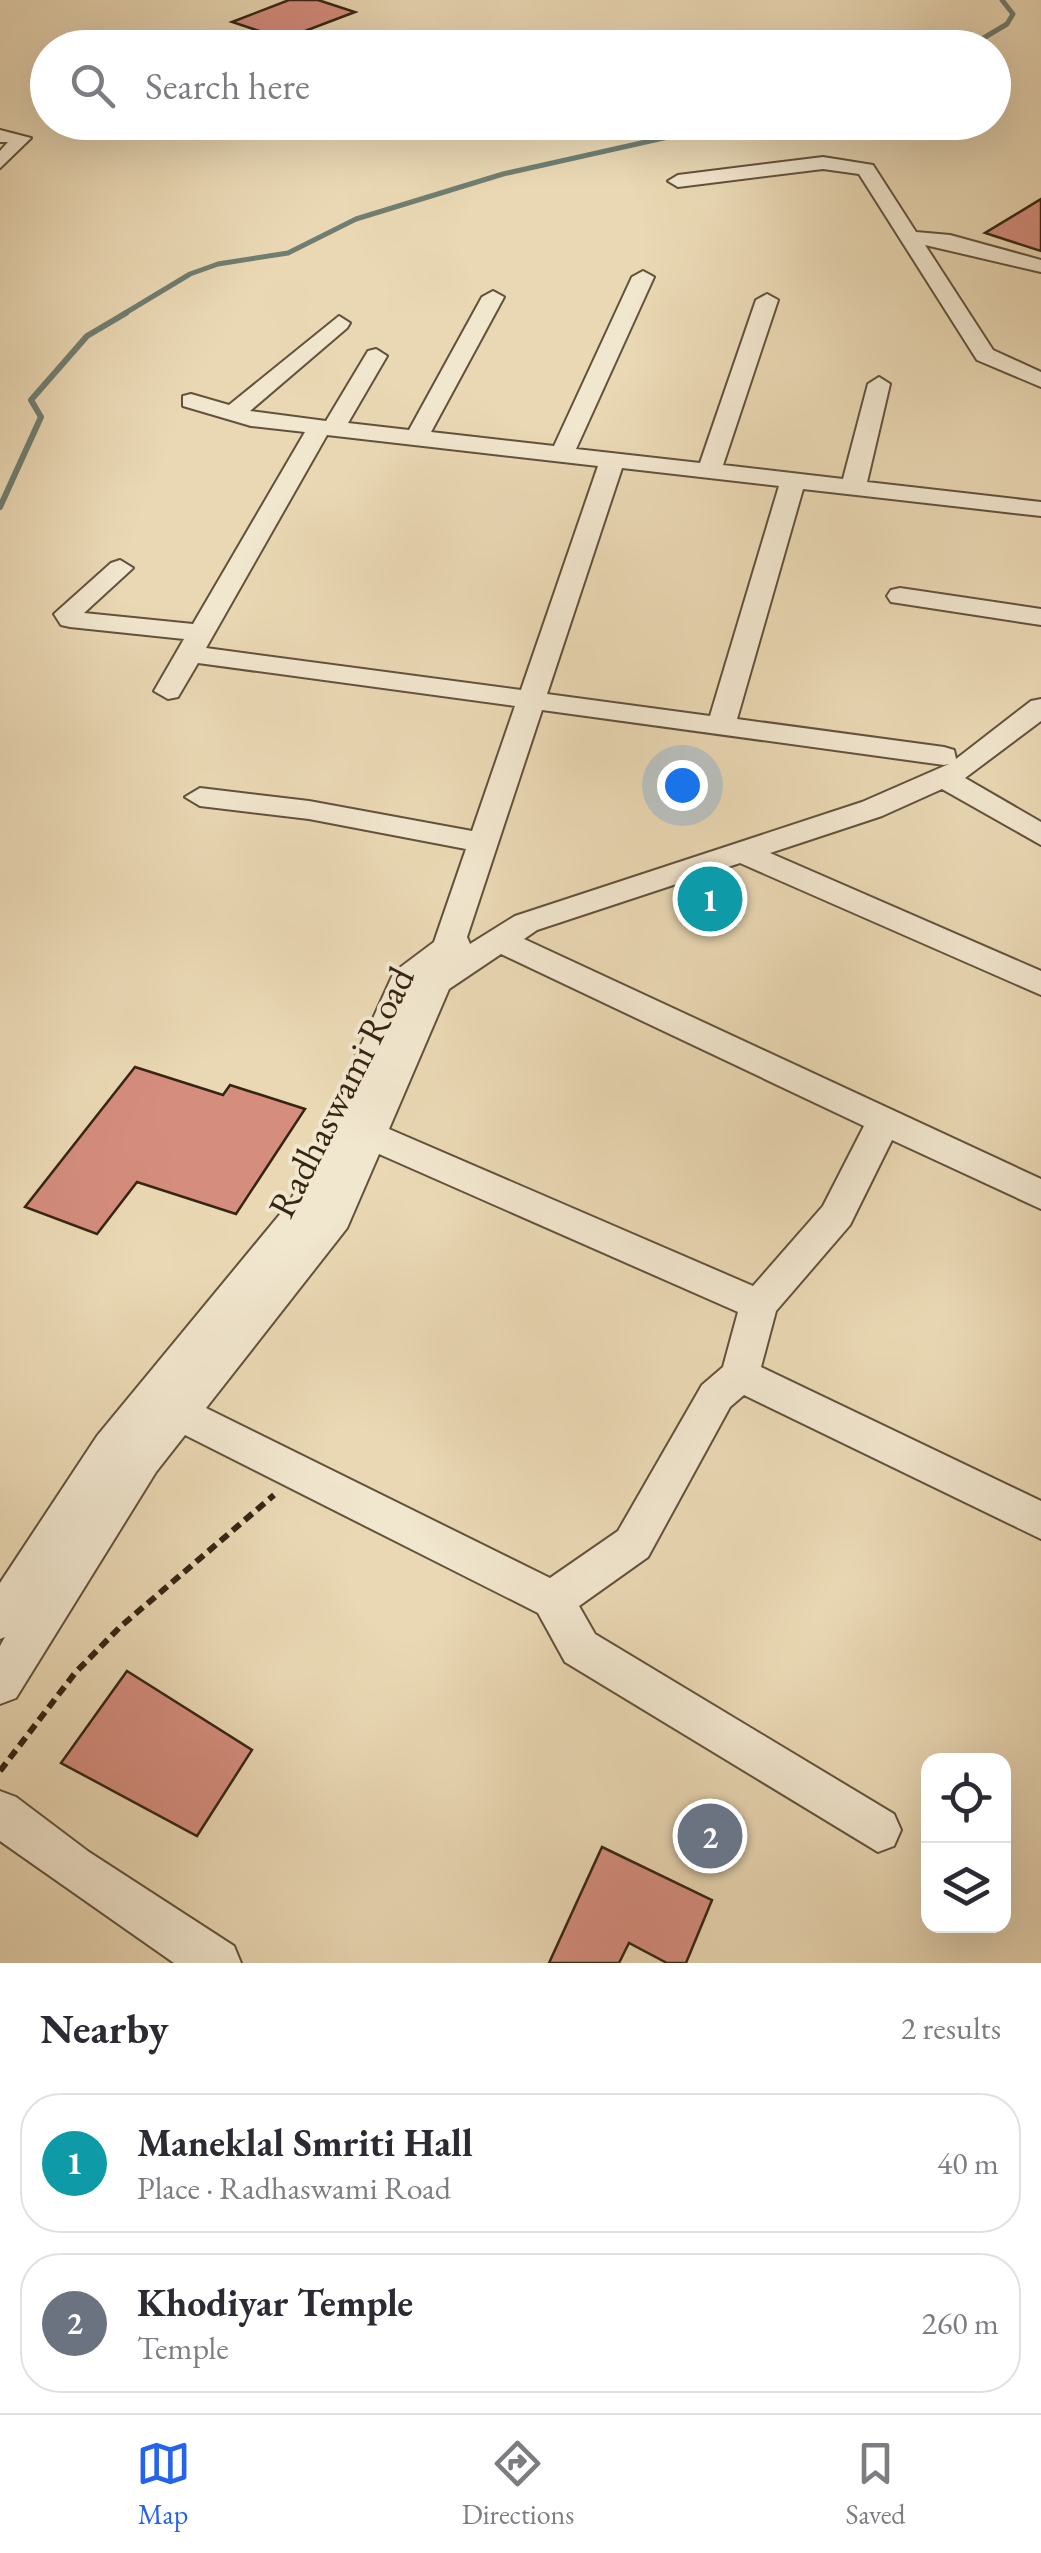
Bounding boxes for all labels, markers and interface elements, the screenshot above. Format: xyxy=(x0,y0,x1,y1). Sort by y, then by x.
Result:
search box xyxy=(30,30,1011,140)
icon: search xyxy=(65,58,120,113)
text: Search here xyxy=(145,61,310,110)
your location xyxy=(657,760,708,811)
pin: 1 xyxy=(678,862,742,936)
street label: Radhaswami Road xyxy=(256,957,425,1225)
map controls xyxy=(921,1753,1011,1933)
button: locate xyxy=(921,1753,1011,1843)
pin: 2 xyxy=(678,1798,742,1874)
button: layers xyxy=(921,1843,1011,1933)
text: Nearby xyxy=(40,2001,169,2056)
text: 2 results xyxy=(901,2007,1001,2049)
text: Maneklal Smriti Hall xyxy=(137,2118,473,2167)
text: 1 xyxy=(66,2142,83,2184)
text: 40 m xyxy=(937,2142,999,2184)
text: Place · Radhaswami Road xyxy=(137,2167,451,2209)
text: Khodiyar Temple xyxy=(137,2278,413,2327)
text: 2 xyxy=(66,2302,83,2344)
text: 260 m xyxy=(922,2302,999,2344)
text: Temple xyxy=(137,2327,229,2369)
tab: Map xyxy=(136,2436,191,2532)
tab: Directions xyxy=(462,2436,574,2532)
tab: Saved xyxy=(845,2436,905,2532)

